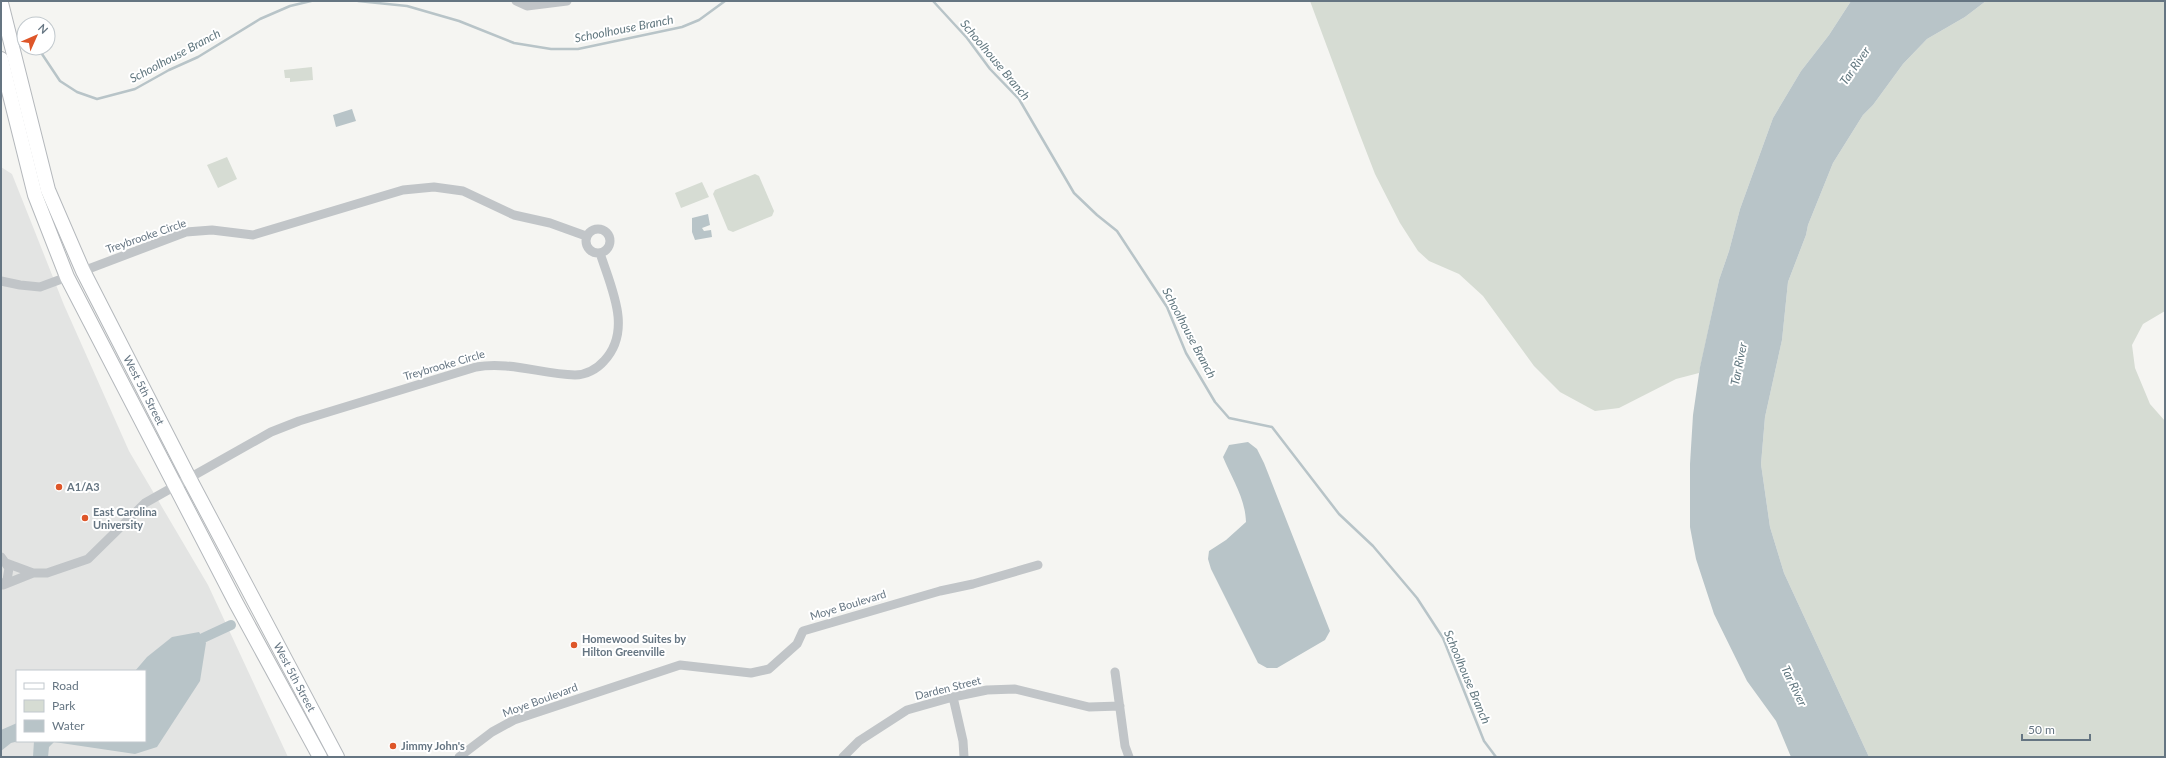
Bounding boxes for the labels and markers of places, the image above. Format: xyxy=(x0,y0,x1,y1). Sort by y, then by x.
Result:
place label: A1/A3 xyxy=(66,480,100,493)
marker: A1/A3 xyxy=(54,482,64,492)
place label: East Carolina University xyxy=(93,505,157,531)
marker: East Carolina University xyxy=(80,513,90,523)
place label: Homewood Suites by Hilton Greenville xyxy=(582,632,686,658)
marker: Homewood Suites by Hilton Greenville xyxy=(569,640,579,650)
place label: Jimmy John's xyxy=(401,739,465,752)
marker: Jimmy John's xyxy=(388,741,398,751)

